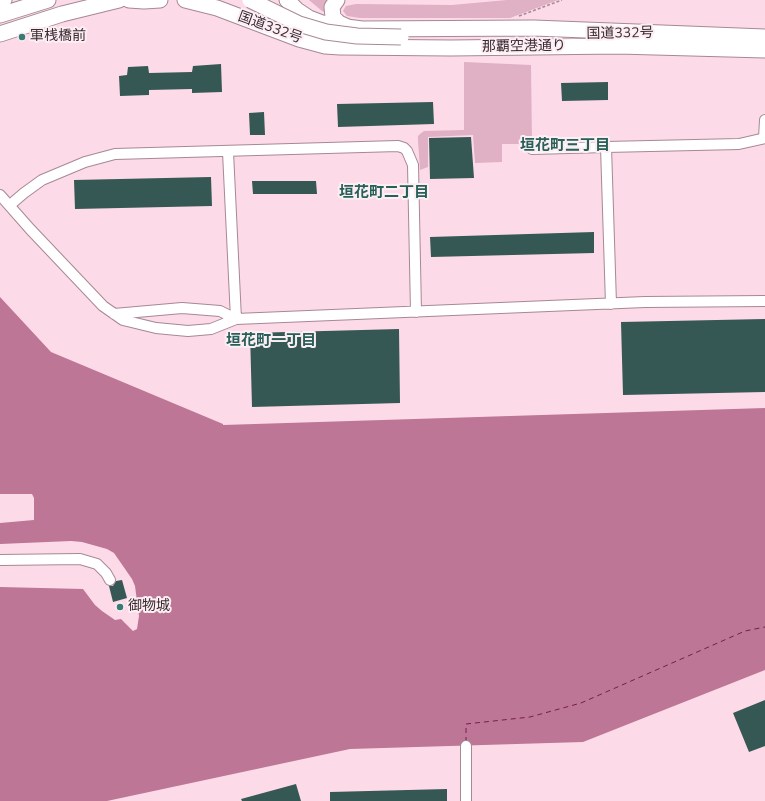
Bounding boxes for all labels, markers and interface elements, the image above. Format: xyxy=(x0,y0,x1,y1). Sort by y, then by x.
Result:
street label: 国道332号 xyxy=(236,9,304,47)
street label: 国道332号 xyxy=(586,25,654,43)
place label: 軍桟橋前 xyxy=(30,29,86,45)
marker: 軍桟橋前 xyxy=(17,32,27,42)
street label: 那覇空港通り xyxy=(482,38,566,56)
district label: 垣花町三丁目 xyxy=(520,137,610,155)
district label: 垣花町二丁目 xyxy=(339,184,429,202)
district label: 垣花町一丁目 xyxy=(226,332,316,350)
place label: 御物城 xyxy=(128,599,170,615)
marker: 御物城 xyxy=(115,602,125,612)

